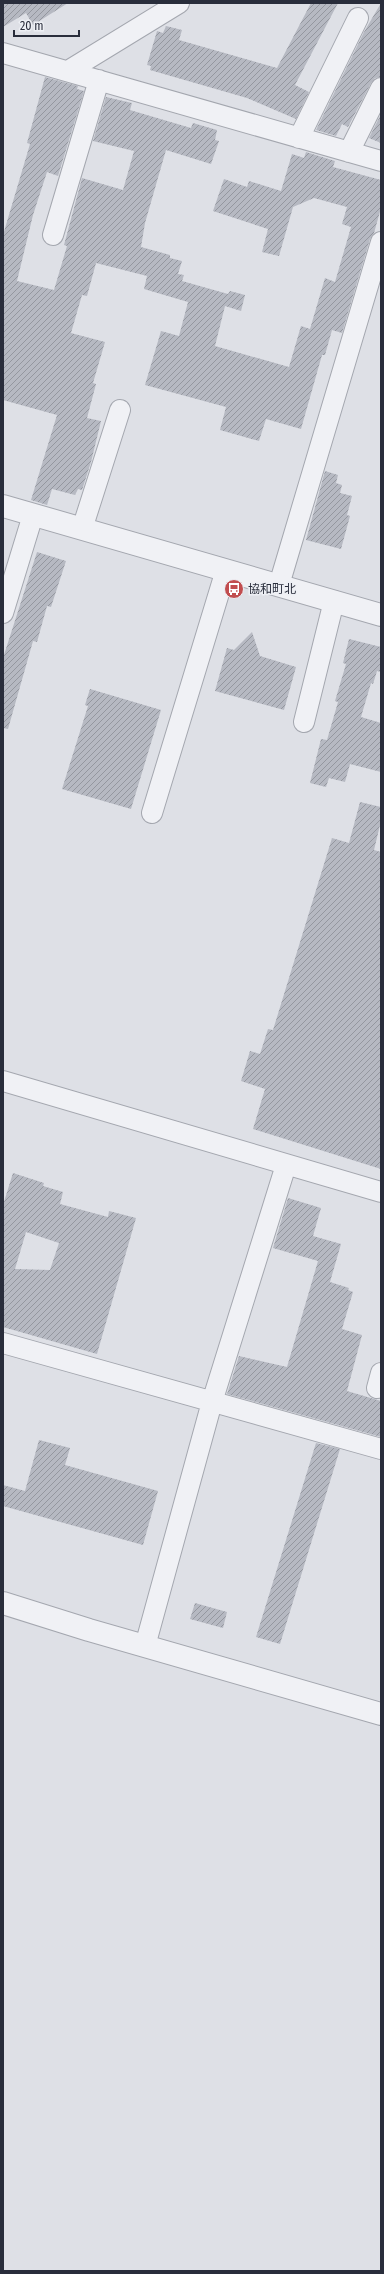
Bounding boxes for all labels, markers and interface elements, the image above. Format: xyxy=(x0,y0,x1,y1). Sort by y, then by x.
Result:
scale bar xyxy=(14,12,79,38)
text: 20 m xyxy=(20,19,44,33)
bus stop icon: 協和町北 xyxy=(223,578,245,600)
place label: 協和町北 xyxy=(248,582,296,596)

